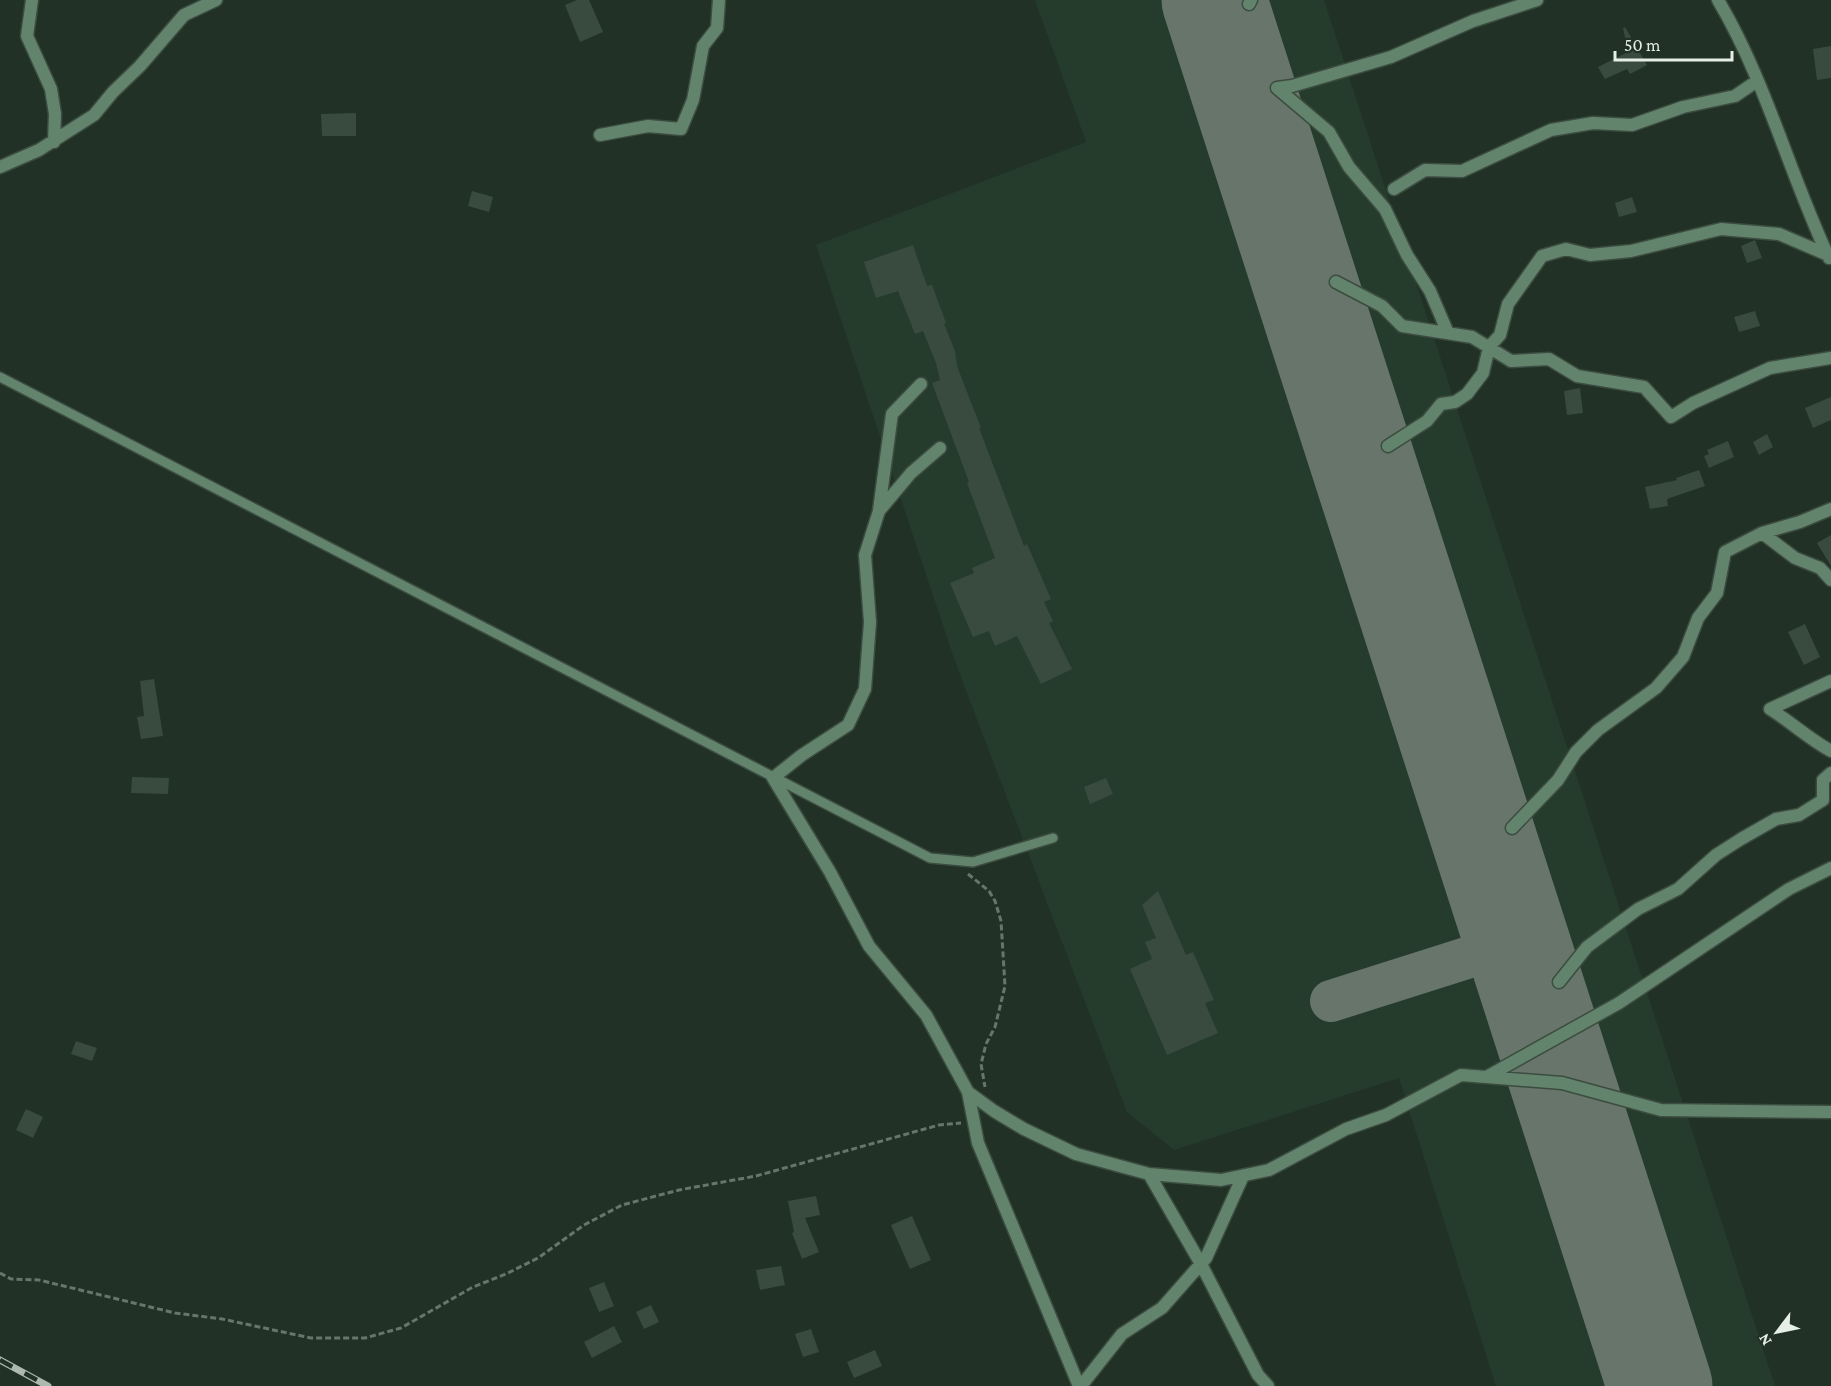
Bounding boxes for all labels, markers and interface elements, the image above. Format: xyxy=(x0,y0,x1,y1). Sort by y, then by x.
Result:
scale bar xyxy=(1615,24,1732,62)
text: 50 m xyxy=(1624,35,1661,55)
north arrow xyxy=(1747,1302,1807,1362)
text: N xyxy=(1755,1330,1775,1349)

